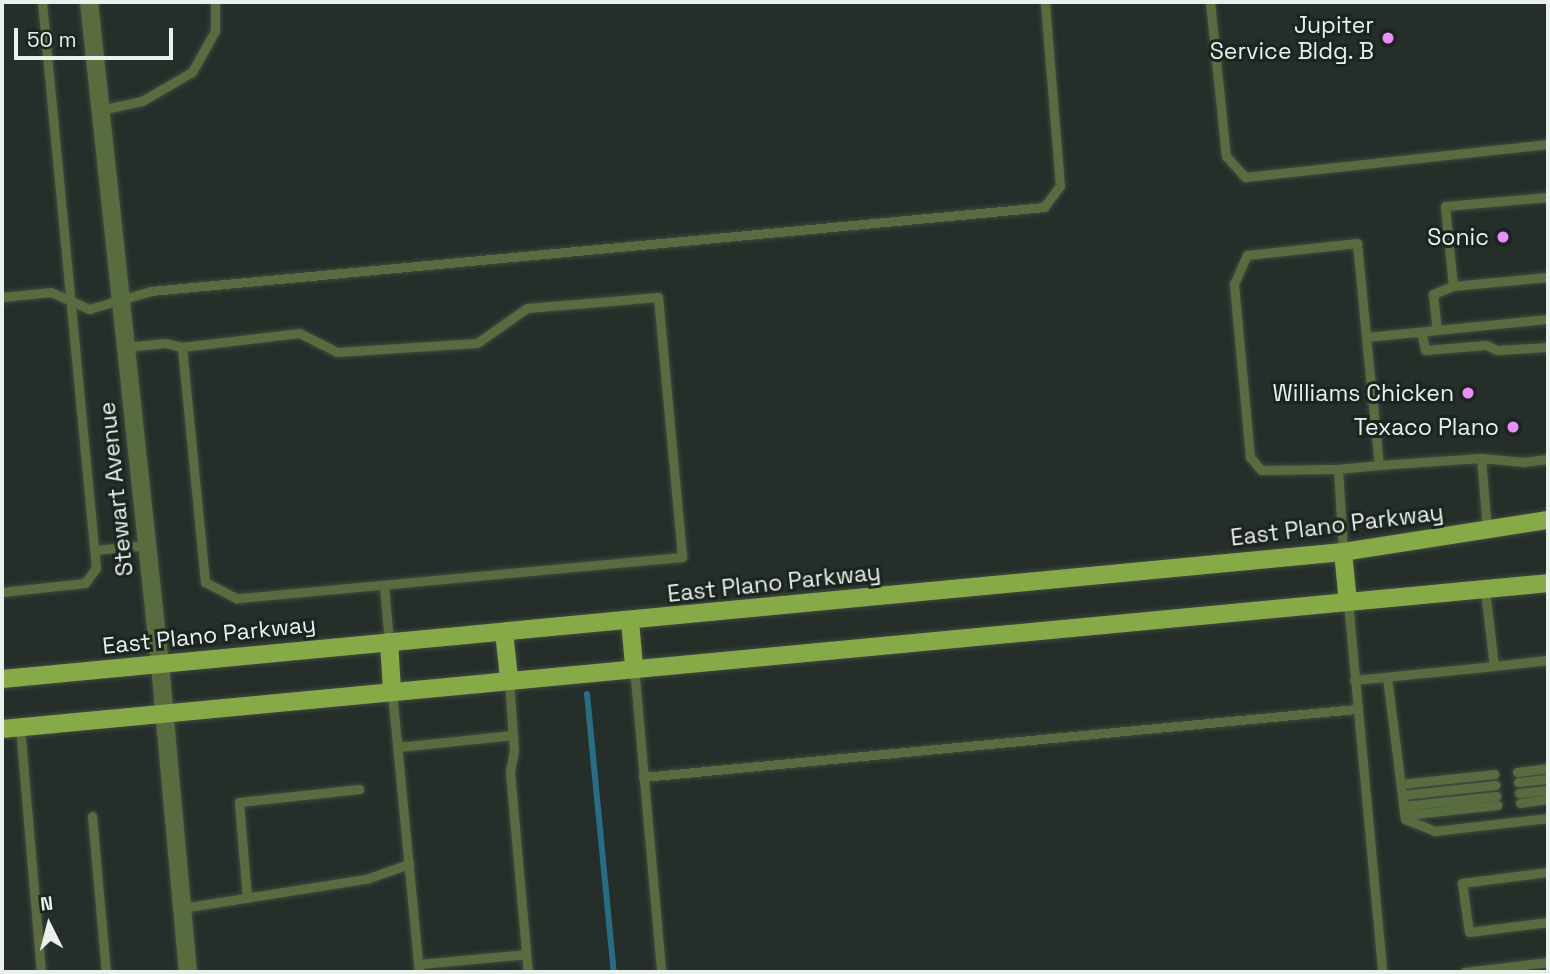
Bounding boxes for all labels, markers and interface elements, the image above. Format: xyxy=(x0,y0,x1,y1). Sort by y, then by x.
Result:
place label: Jupiter Service Bldg. B xyxy=(1209,11,1374,65)
scale bar xyxy=(18,14,177,58)
text: 50 m xyxy=(27,26,77,53)
marker: Jupiter Service Bldg. B xyxy=(1380,30,1396,46)
place label: Sonic xyxy=(1427,223,1489,251)
marker: Sonic xyxy=(1495,229,1511,245)
place label: Williams Chicken xyxy=(1273,379,1454,407)
marker: Williams Chicken xyxy=(1460,385,1476,401)
street label: Stewart Avenue xyxy=(93,400,139,578)
place label: Texaco Plano xyxy=(1354,413,1499,441)
marker: Texaco Plano xyxy=(1505,419,1521,435)
street label: East Plano Parkway xyxy=(1229,498,1445,552)
street label: East Plano Parkway xyxy=(666,558,882,608)
street label: East Plano Parkway xyxy=(101,610,317,660)
north arrow xyxy=(14,890,84,960)
text: N xyxy=(39,891,54,917)

